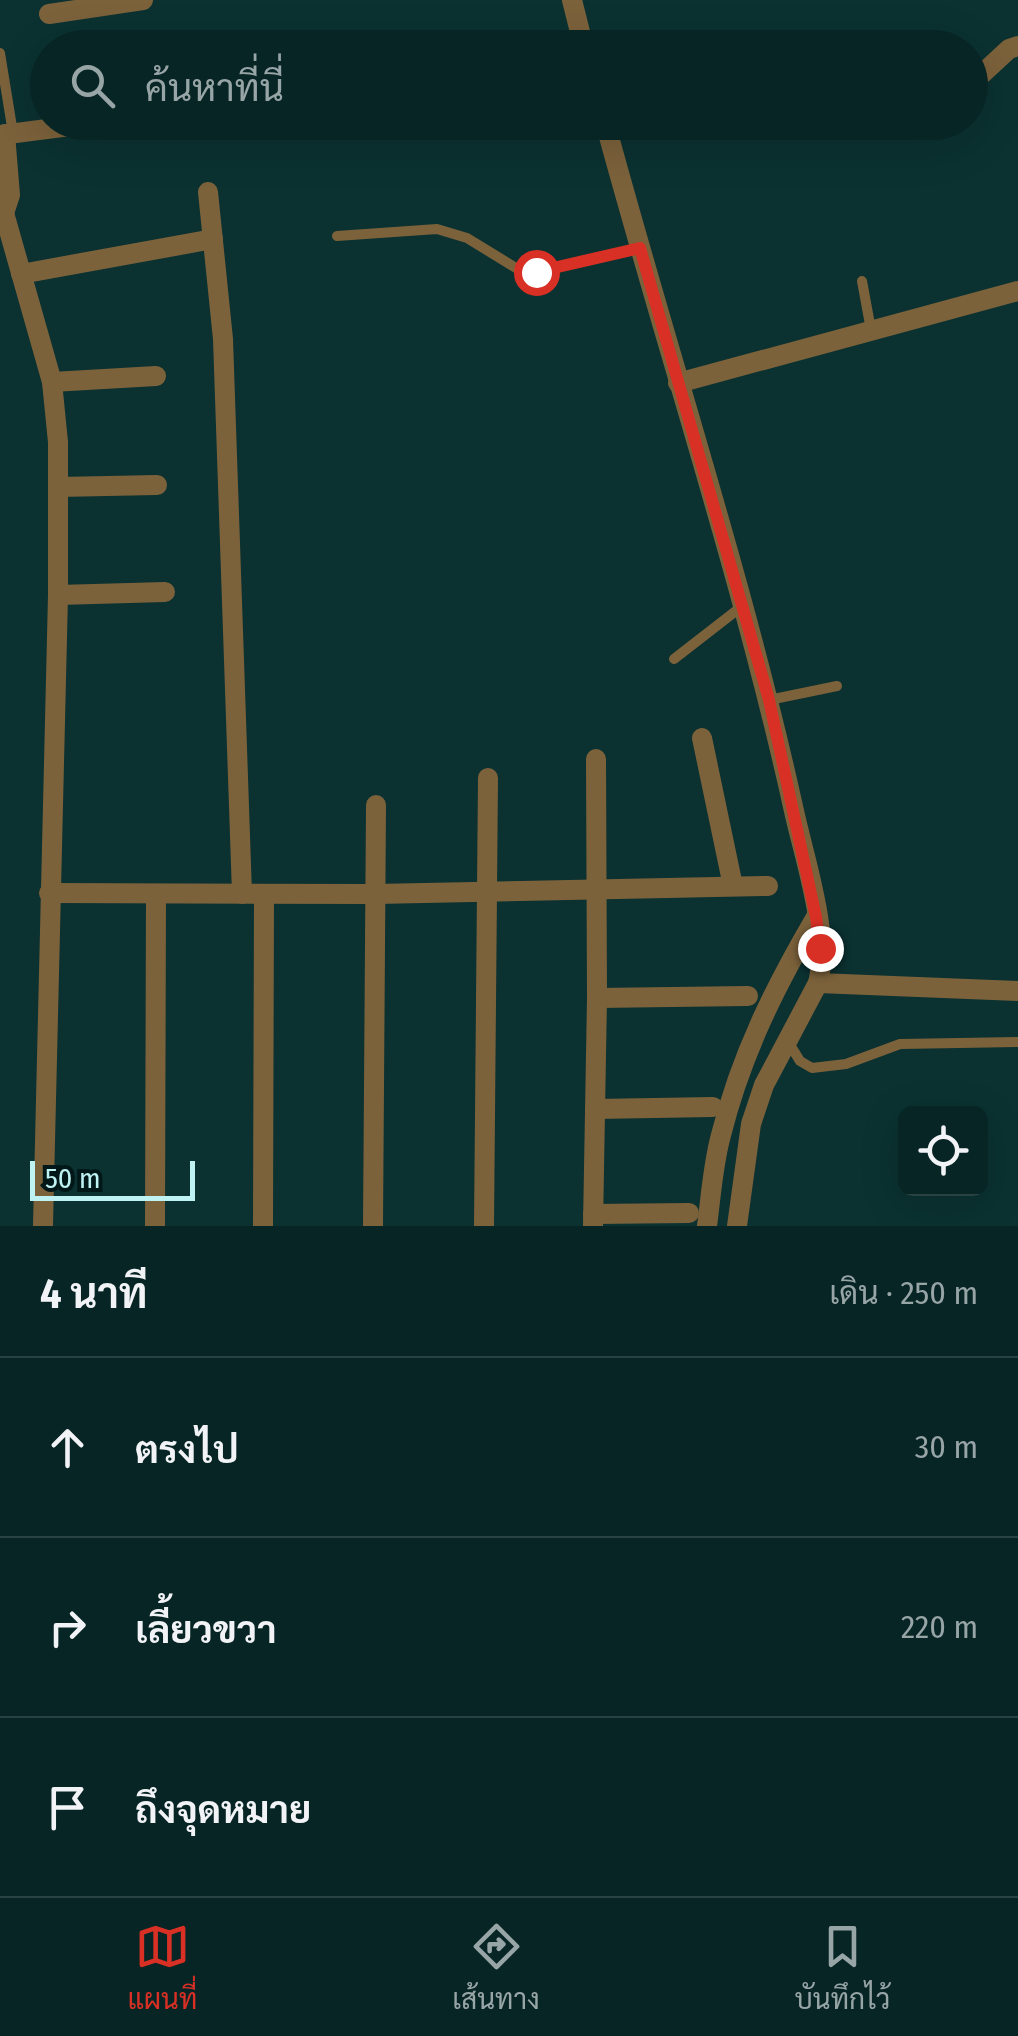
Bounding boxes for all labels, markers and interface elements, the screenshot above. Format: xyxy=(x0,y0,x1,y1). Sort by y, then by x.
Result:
search box xyxy=(30,30,988,140)
icon: search xyxy=(65,58,120,113)
text: ค้นหาที่นี่ xyxy=(145,65,284,111)
route start xyxy=(514,250,560,296)
route end xyxy=(798,926,844,972)
map controls xyxy=(898,1106,988,1196)
button: locate xyxy=(898,1106,988,1196)
scale bar xyxy=(30,1156,195,1200)
text: 50 m xyxy=(45,1162,101,1195)
text: 4 นาที xyxy=(40,1269,148,1319)
text: เดิน · 250 m xyxy=(829,1274,978,1312)
icon: ahead xyxy=(40,1420,95,1475)
text: ตรงไป xyxy=(135,1427,239,1473)
text: 30 m xyxy=(915,1428,978,1466)
icon: right xyxy=(40,1600,95,1655)
text: เลี้ยวขวา xyxy=(135,1607,277,1653)
text: 220 m xyxy=(901,1608,978,1646)
icon: arrive xyxy=(40,1780,95,1835)
text: ถึงจุดหมาย xyxy=(135,1787,311,1833)
tab: แผนที่ xyxy=(127,1919,197,2016)
tab: เส้นทาง xyxy=(452,1919,540,2016)
tab: บันทึกไว้ xyxy=(795,1919,890,2016)

